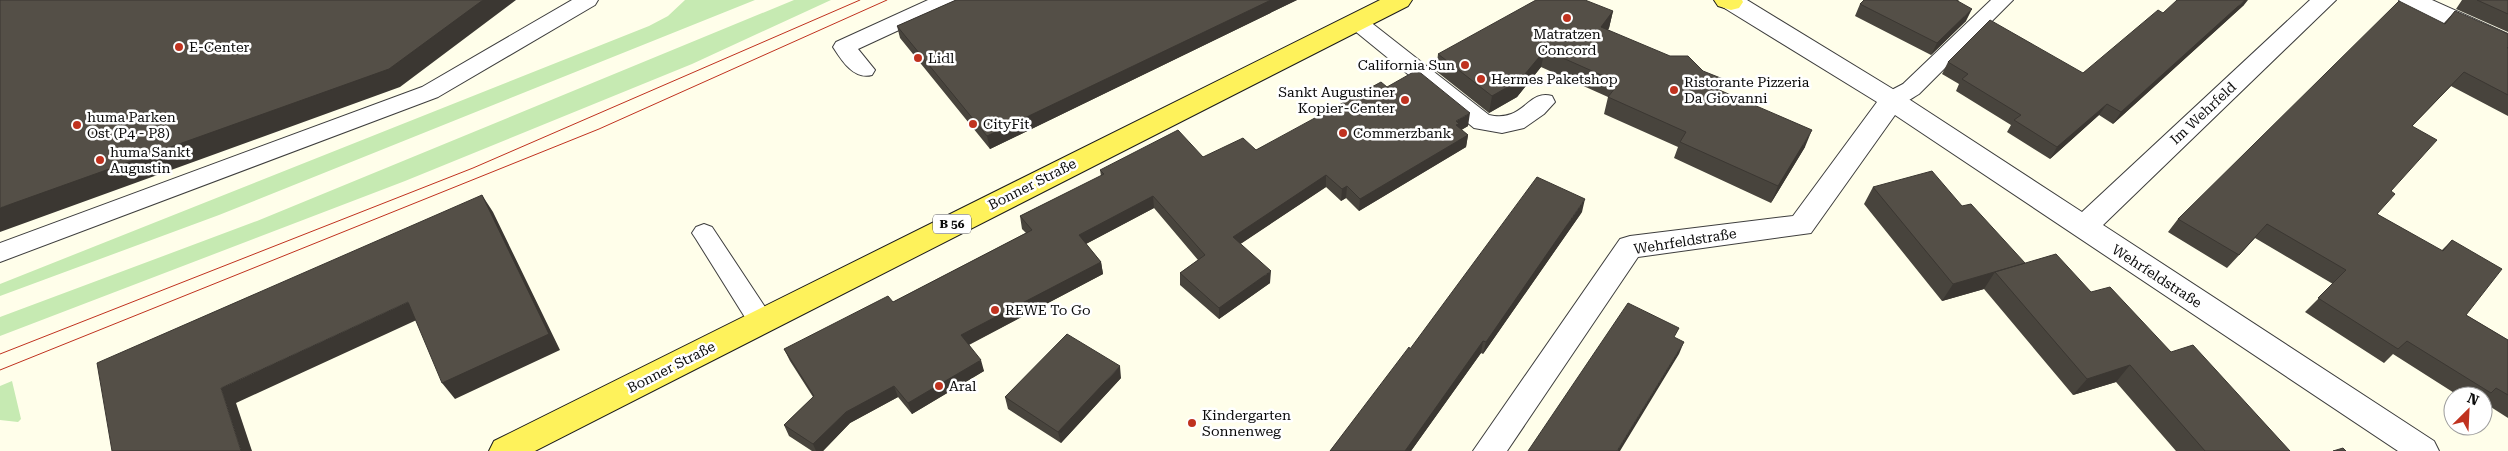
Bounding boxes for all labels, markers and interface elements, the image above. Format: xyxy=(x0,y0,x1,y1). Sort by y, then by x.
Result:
marker: Matratzen Concord xyxy=(1561,12,1573,24)
place label: Matratzen Concord xyxy=(1533,26,1601,58)
place label: E-Center xyxy=(189,39,250,55)
marker: E-Center xyxy=(173,41,185,53)
place label: Lidl xyxy=(928,50,955,66)
marker: Lidl xyxy=(912,52,924,64)
place label: California Sun xyxy=(1358,57,1455,73)
marker: California Sun xyxy=(1459,59,1471,71)
place label: Hermes Paketshop xyxy=(1491,71,1618,87)
marker: Hermes Paketshop xyxy=(1475,73,1487,85)
place label: Ristorante Pizzeria Da Giovanni xyxy=(1684,74,1810,106)
street label: Im Wehrfeld xyxy=(2167,79,2239,147)
place label: Sankt Augustiner Kopier-Center xyxy=(1278,84,1395,116)
marker: Ristorante Pizzeria Da Giovanni xyxy=(1668,84,1680,96)
marker: Sankt Augustiner Kopier-Center xyxy=(1399,94,1411,106)
place label: huma Parken Ost (P4 - P8) xyxy=(87,109,176,141)
place label: CityFit xyxy=(983,116,1029,132)
marker: CityFit xyxy=(967,118,979,130)
marker: huma Parken Ost (P4 - P8) xyxy=(71,119,83,131)
place label: Commerzbank xyxy=(1353,125,1452,141)
marker: Commerzbank xyxy=(1337,127,1349,139)
place label: huma Sankt Augustin xyxy=(110,144,191,176)
marker: huma Sankt Augustin xyxy=(94,154,106,166)
street label: Bonner Straße xyxy=(985,155,1079,213)
road number: B 56 xyxy=(933,214,971,233)
street label: Wehrfeldstraße xyxy=(1633,225,1738,257)
street label: Wehrfeldstraße xyxy=(2109,241,2205,311)
place label: REWE To Go xyxy=(1005,302,1091,318)
marker: REWE To Go xyxy=(989,304,1001,316)
street label: Bonner Straße xyxy=(624,338,718,396)
place label: Aral xyxy=(949,378,977,394)
marker: Aral xyxy=(933,380,945,392)
north arrow xyxy=(2443,386,2493,436)
text: N xyxy=(2465,390,2482,409)
place label: Kindergarten Sonnenweg xyxy=(1202,407,1291,439)
marker: Kindergarten Sonnenweg xyxy=(1186,417,1198,429)

